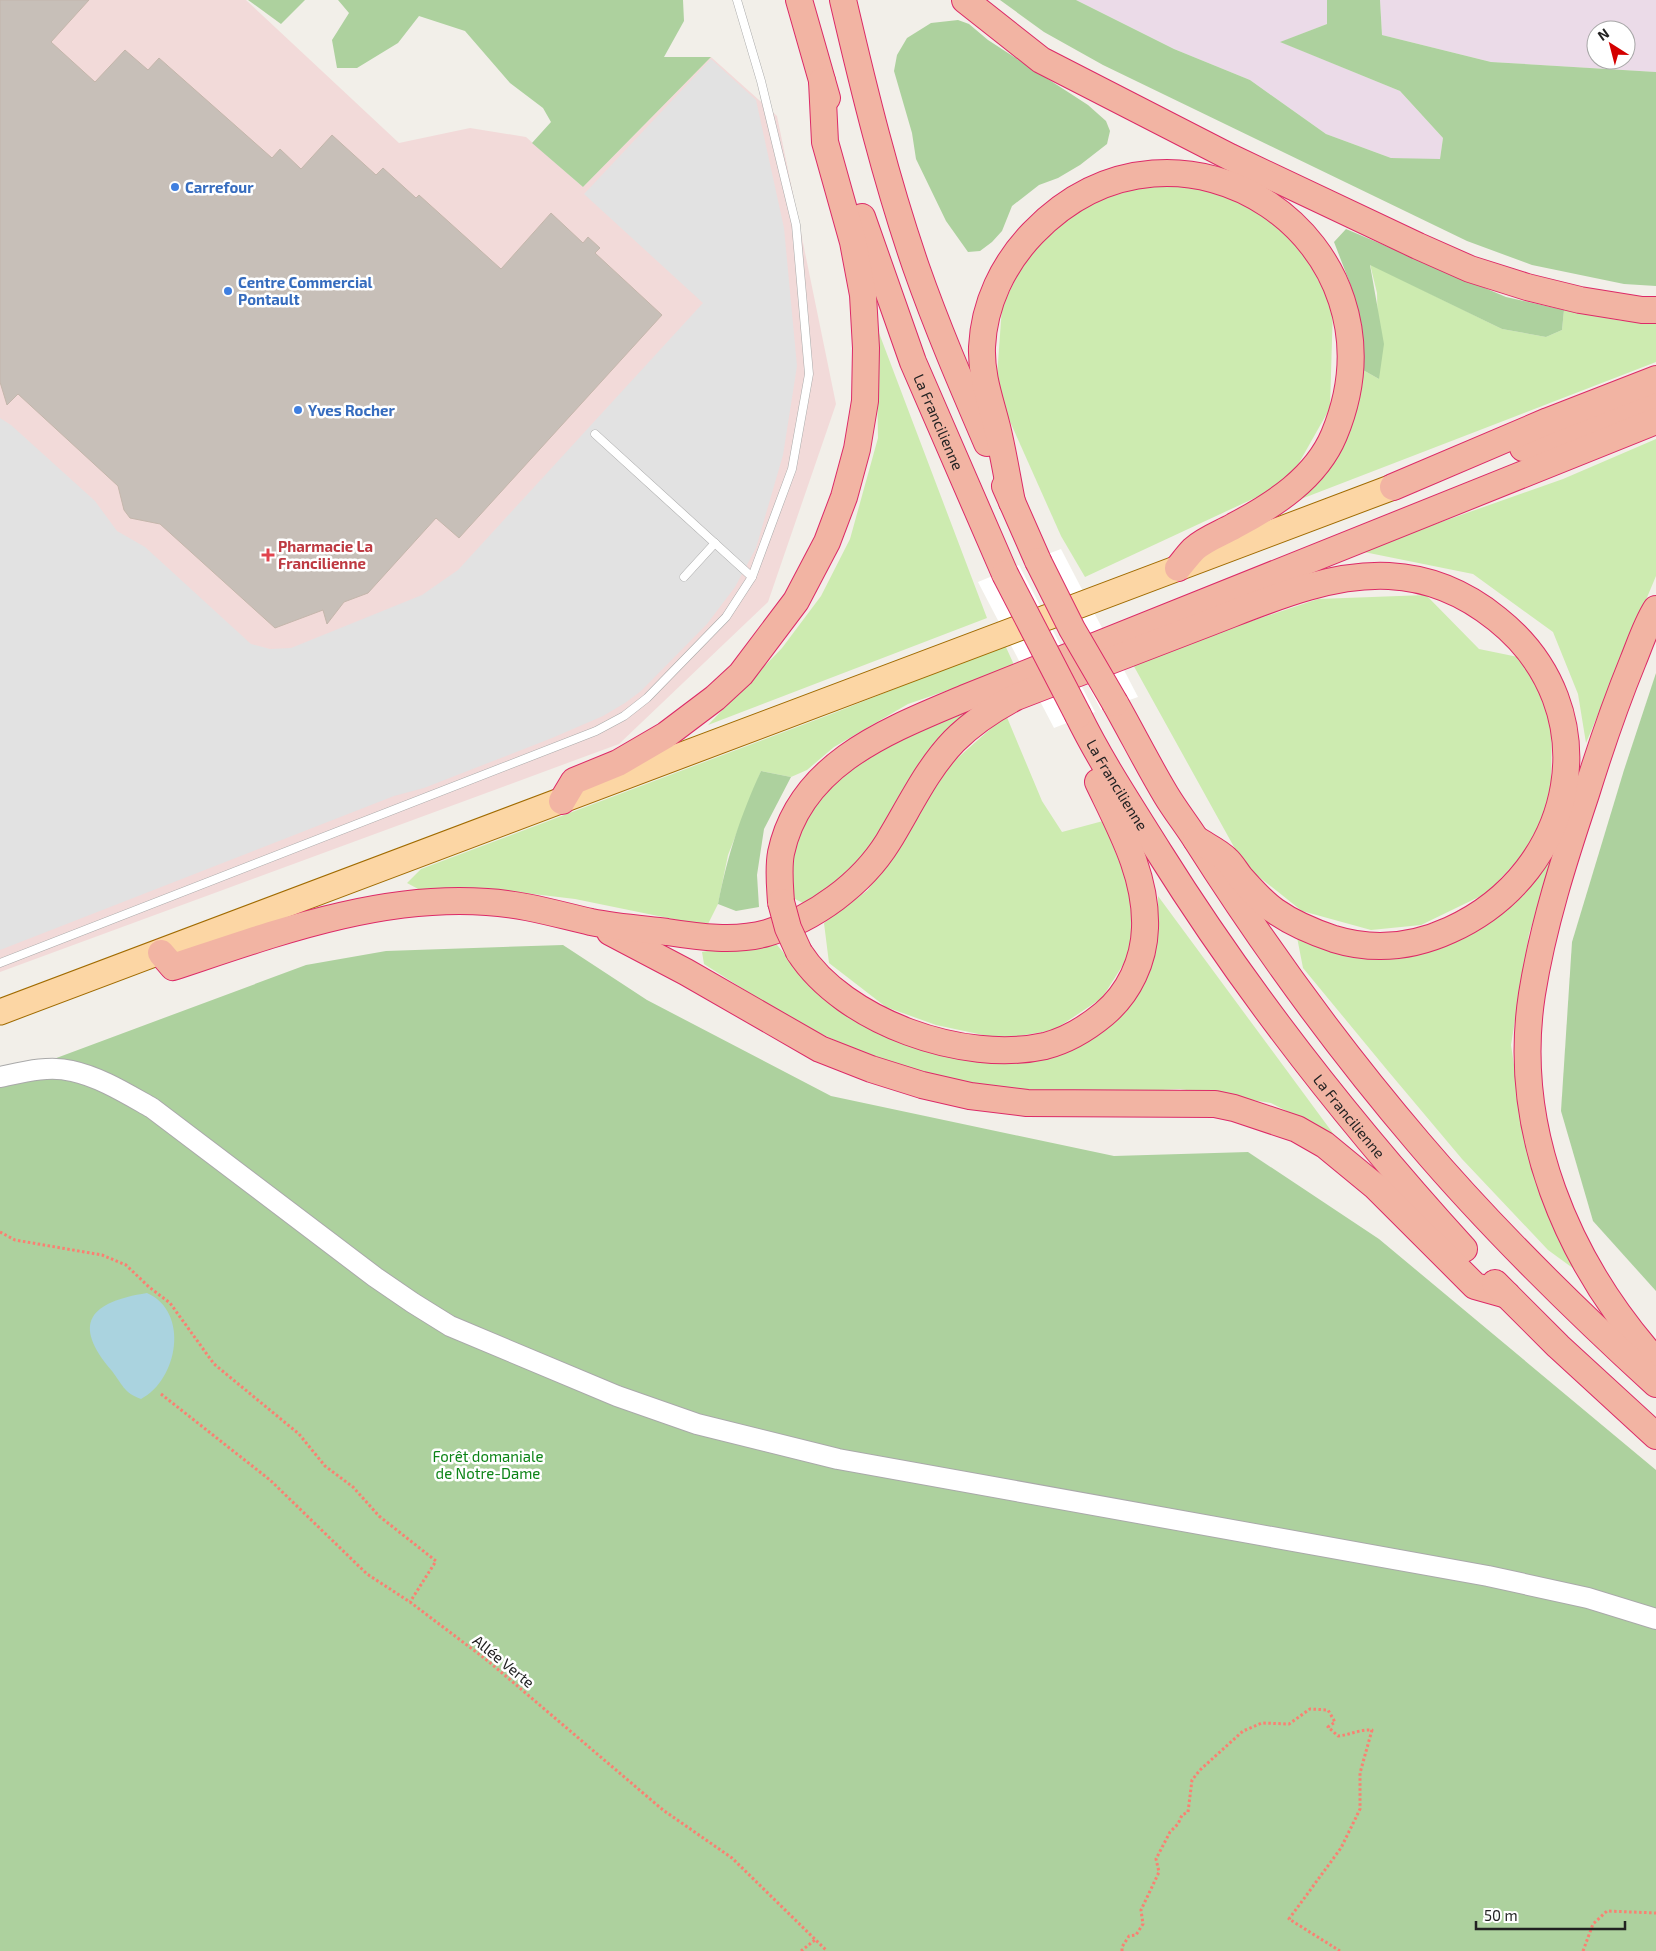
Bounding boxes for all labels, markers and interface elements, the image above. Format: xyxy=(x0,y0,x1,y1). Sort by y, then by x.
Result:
north arrow xyxy=(1586,20,1636,70)
text: N xyxy=(1594,24,1612,44)
place label: Carrefour xyxy=(185,178,254,196)
marker: Carrefour xyxy=(169,181,181,193)
place label: Centre Commercial Pontault xyxy=(238,273,373,308)
marker: Centre Commercial Pontault xyxy=(222,285,234,297)
street label: La Francilienne xyxy=(910,371,968,473)
place label: Yves Rocher xyxy=(308,401,395,419)
marker: Yves Rocher xyxy=(292,404,304,416)
place label: Pharmacie La Francilienne xyxy=(278,537,373,572)
marker: Pharmacie La Francilienne xyxy=(262,549,274,561)
street label: La Francilienne xyxy=(1083,736,1152,833)
street label: La Francilienne xyxy=(1310,1070,1389,1162)
park label: Forêt domaniale de Notre-Dame xyxy=(433,1447,543,1482)
street label: Allée Verte xyxy=(470,1631,538,1691)
scale bar xyxy=(1476,1898,1625,1930)
text: 50 m xyxy=(1484,1906,1518,1924)

